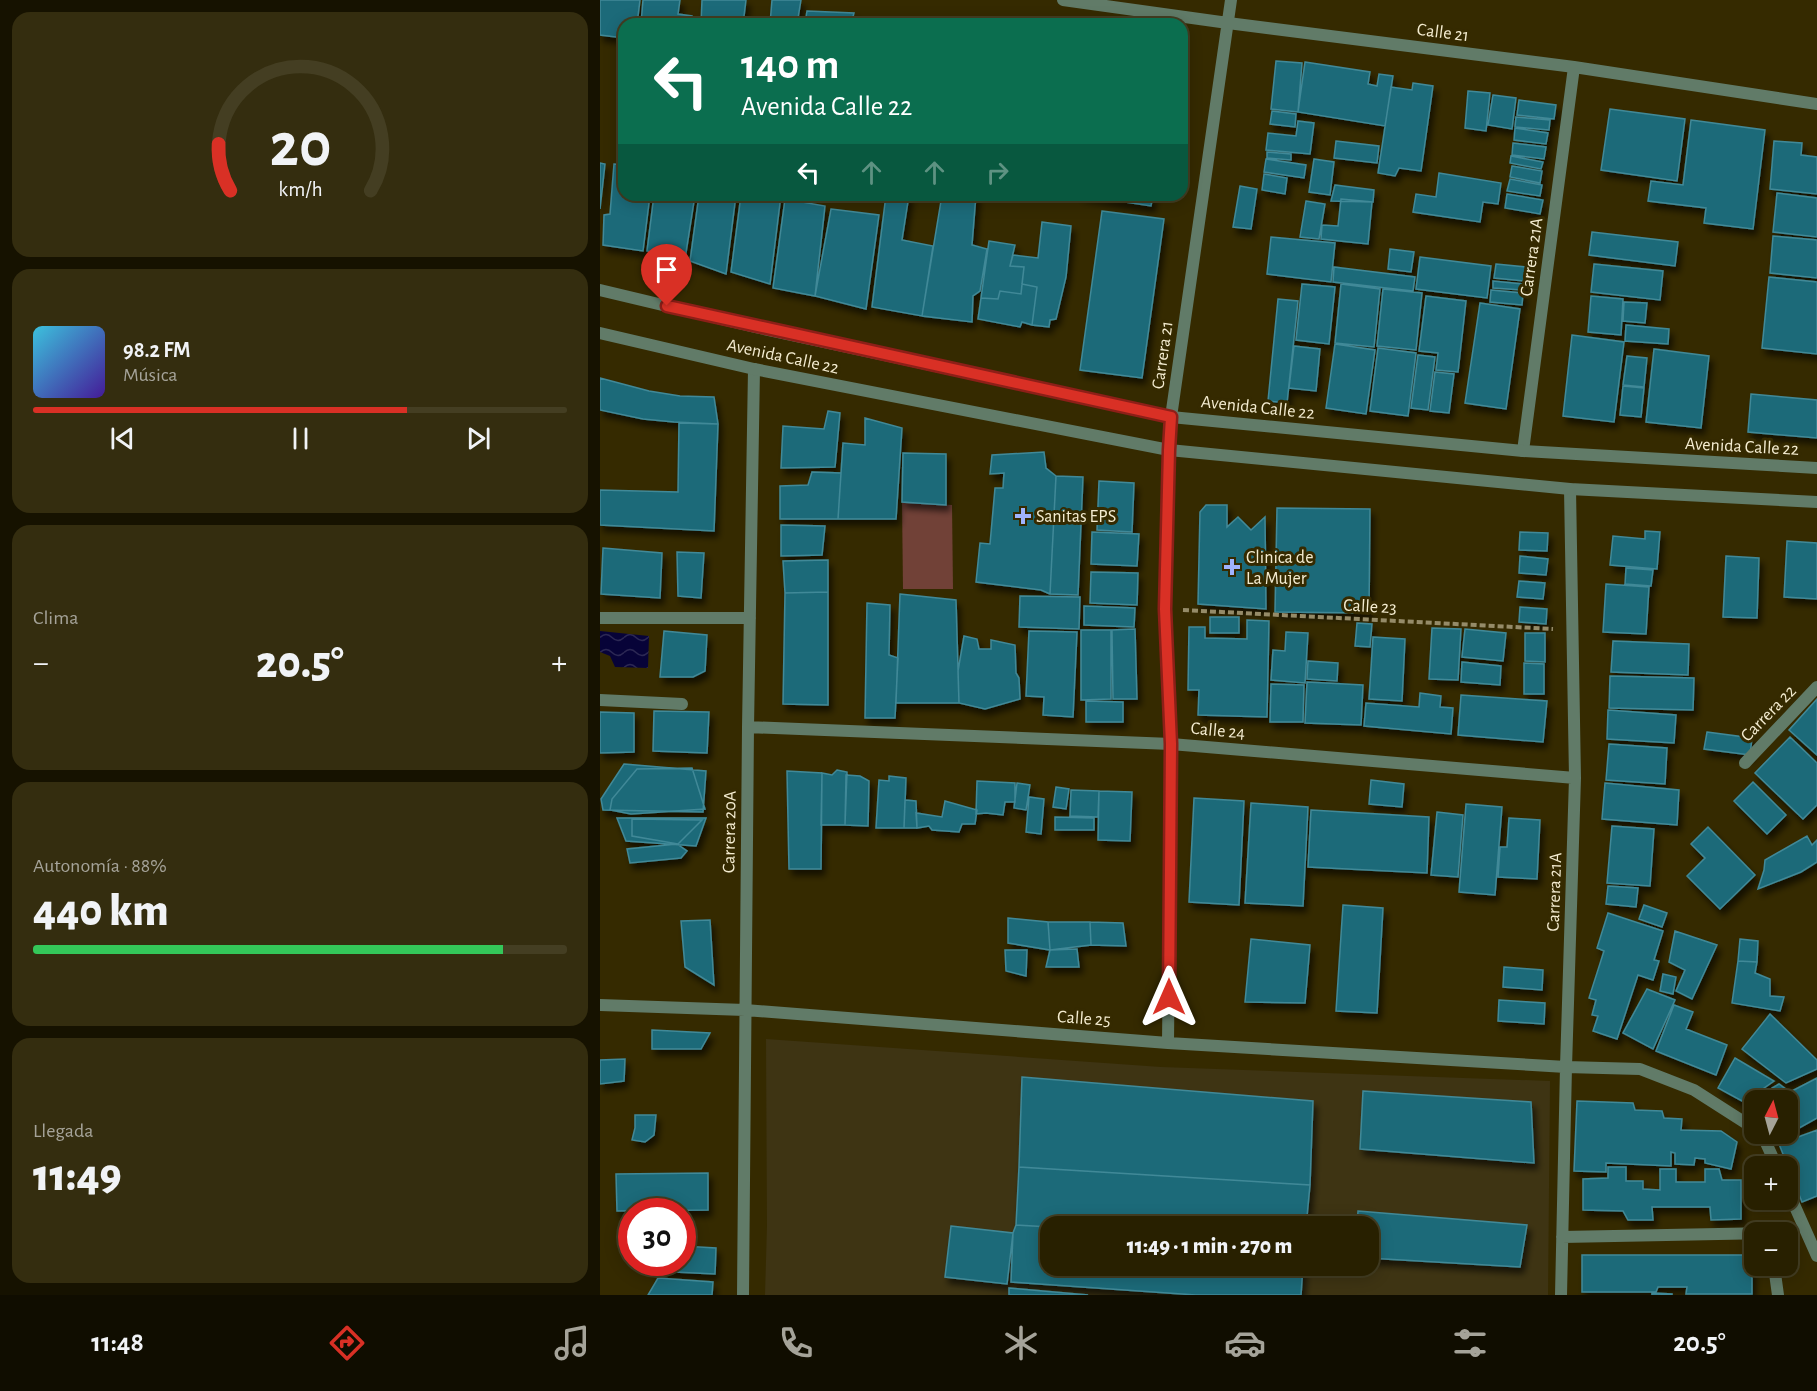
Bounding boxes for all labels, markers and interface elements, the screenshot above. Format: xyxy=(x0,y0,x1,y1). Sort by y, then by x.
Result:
street label: Calle 21 xyxy=(1416,21,1470,45)
icon: left xyxy=(642,42,720,120)
text: 140 m xyxy=(741,44,839,86)
text: Avenida Calle 22 xyxy=(741,93,912,120)
text: 20 xyxy=(269,115,331,177)
icon: left xyxy=(792,156,825,189)
icon: ahead xyxy=(855,156,888,189)
icon: ahead xyxy=(918,156,951,189)
icon: right xyxy=(981,156,1014,189)
text: km/h xyxy=(278,180,322,201)
street label: Carrera 21A xyxy=(1518,216,1546,298)
pin xyxy=(641,244,692,306)
icon: arrive xyxy=(650,253,683,286)
street label: Carrera 21 xyxy=(1149,320,1177,390)
street label: Avenida Calle 22 xyxy=(725,336,841,378)
text: 98.2 FM xyxy=(123,339,191,361)
text: Música xyxy=(123,365,178,385)
street label: Avenida Calle 22 xyxy=(1200,393,1316,423)
icon: previous xyxy=(106,422,139,455)
icon: pause xyxy=(284,422,317,455)
icon: next xyxy=(462,422,495,455)
street label: Avenida Calle 22 xyxy=(1684,435,1799,459)
marker: Sanitas EPS xyxy=(1014,507,1032,525)
place label: Sanitas EPS xyxy=(1036,508,1116,526)
place label: Clinica de La Mujer xyxy=(1246,549,1313,588)
marker: Clinica de La Mujer xyxy=(1223,558,1241,576)
street label: Calle 23 xyxy=(1343,597,1397,617)
text: Clima xyxy=(33,608,78,628)
text: 20.5° xyxy=(256,641,344,686)
text: − xyxy=(33,647,49,680)
text: + xyxy=(551,647,567,680)
street label: Carrera 22 xyxy=(1738,682,1800,745)
street label: Calle 24 xyxy=(1190,720,1246,742)
street label: Carrera 20A xyxy=(720,790,740,873)
street label: Carrera 21A xyxy=(1545,852,1565,932)
text: Autonomía · 88% xyxy=(33,856,167,876)
text: 440 km xyxy=(33,889,169,934)
position arrow xyxy=(1137,965,1201,1029)
street label: Calle 25 xyxy=(1057,1008,1111,1030)
north arrow xyxy=(1744,1090,1798,1144)
map controls xyxy=(1744,1090,1798,1276)
text: Llegada xyxy=(33,1121,94,1141)
text: 11:49 xyxy=(33,1154,122,1199)
button: + xyxy=(1744,1156,1798,1210)
speed limit sign: 30 xyxy=(618,1198,696,1276)
button: − xyxy=(1744,1222,1798,1276)
text: 11:49 · 1 min · 270 m xyxy=(1127,1235,1292,1257)
icon: directions xyxy=(326,1322,368,1364)
icon: music xyxy=(551,1322,593,1364)
icon: phone xyxy=(775,1322,817,1364)
icon: climate xyxy=(1000,1322,1042,1364)
icon: car xyxy=(1224,1322,1266,1364)
icon: filters xyxy=(1449,1322,1491,1364)
text: 11:48 xyxy=(91,1329,144,1356)
text: 20.5° xyxy=(1673,1329,1726,1356)

